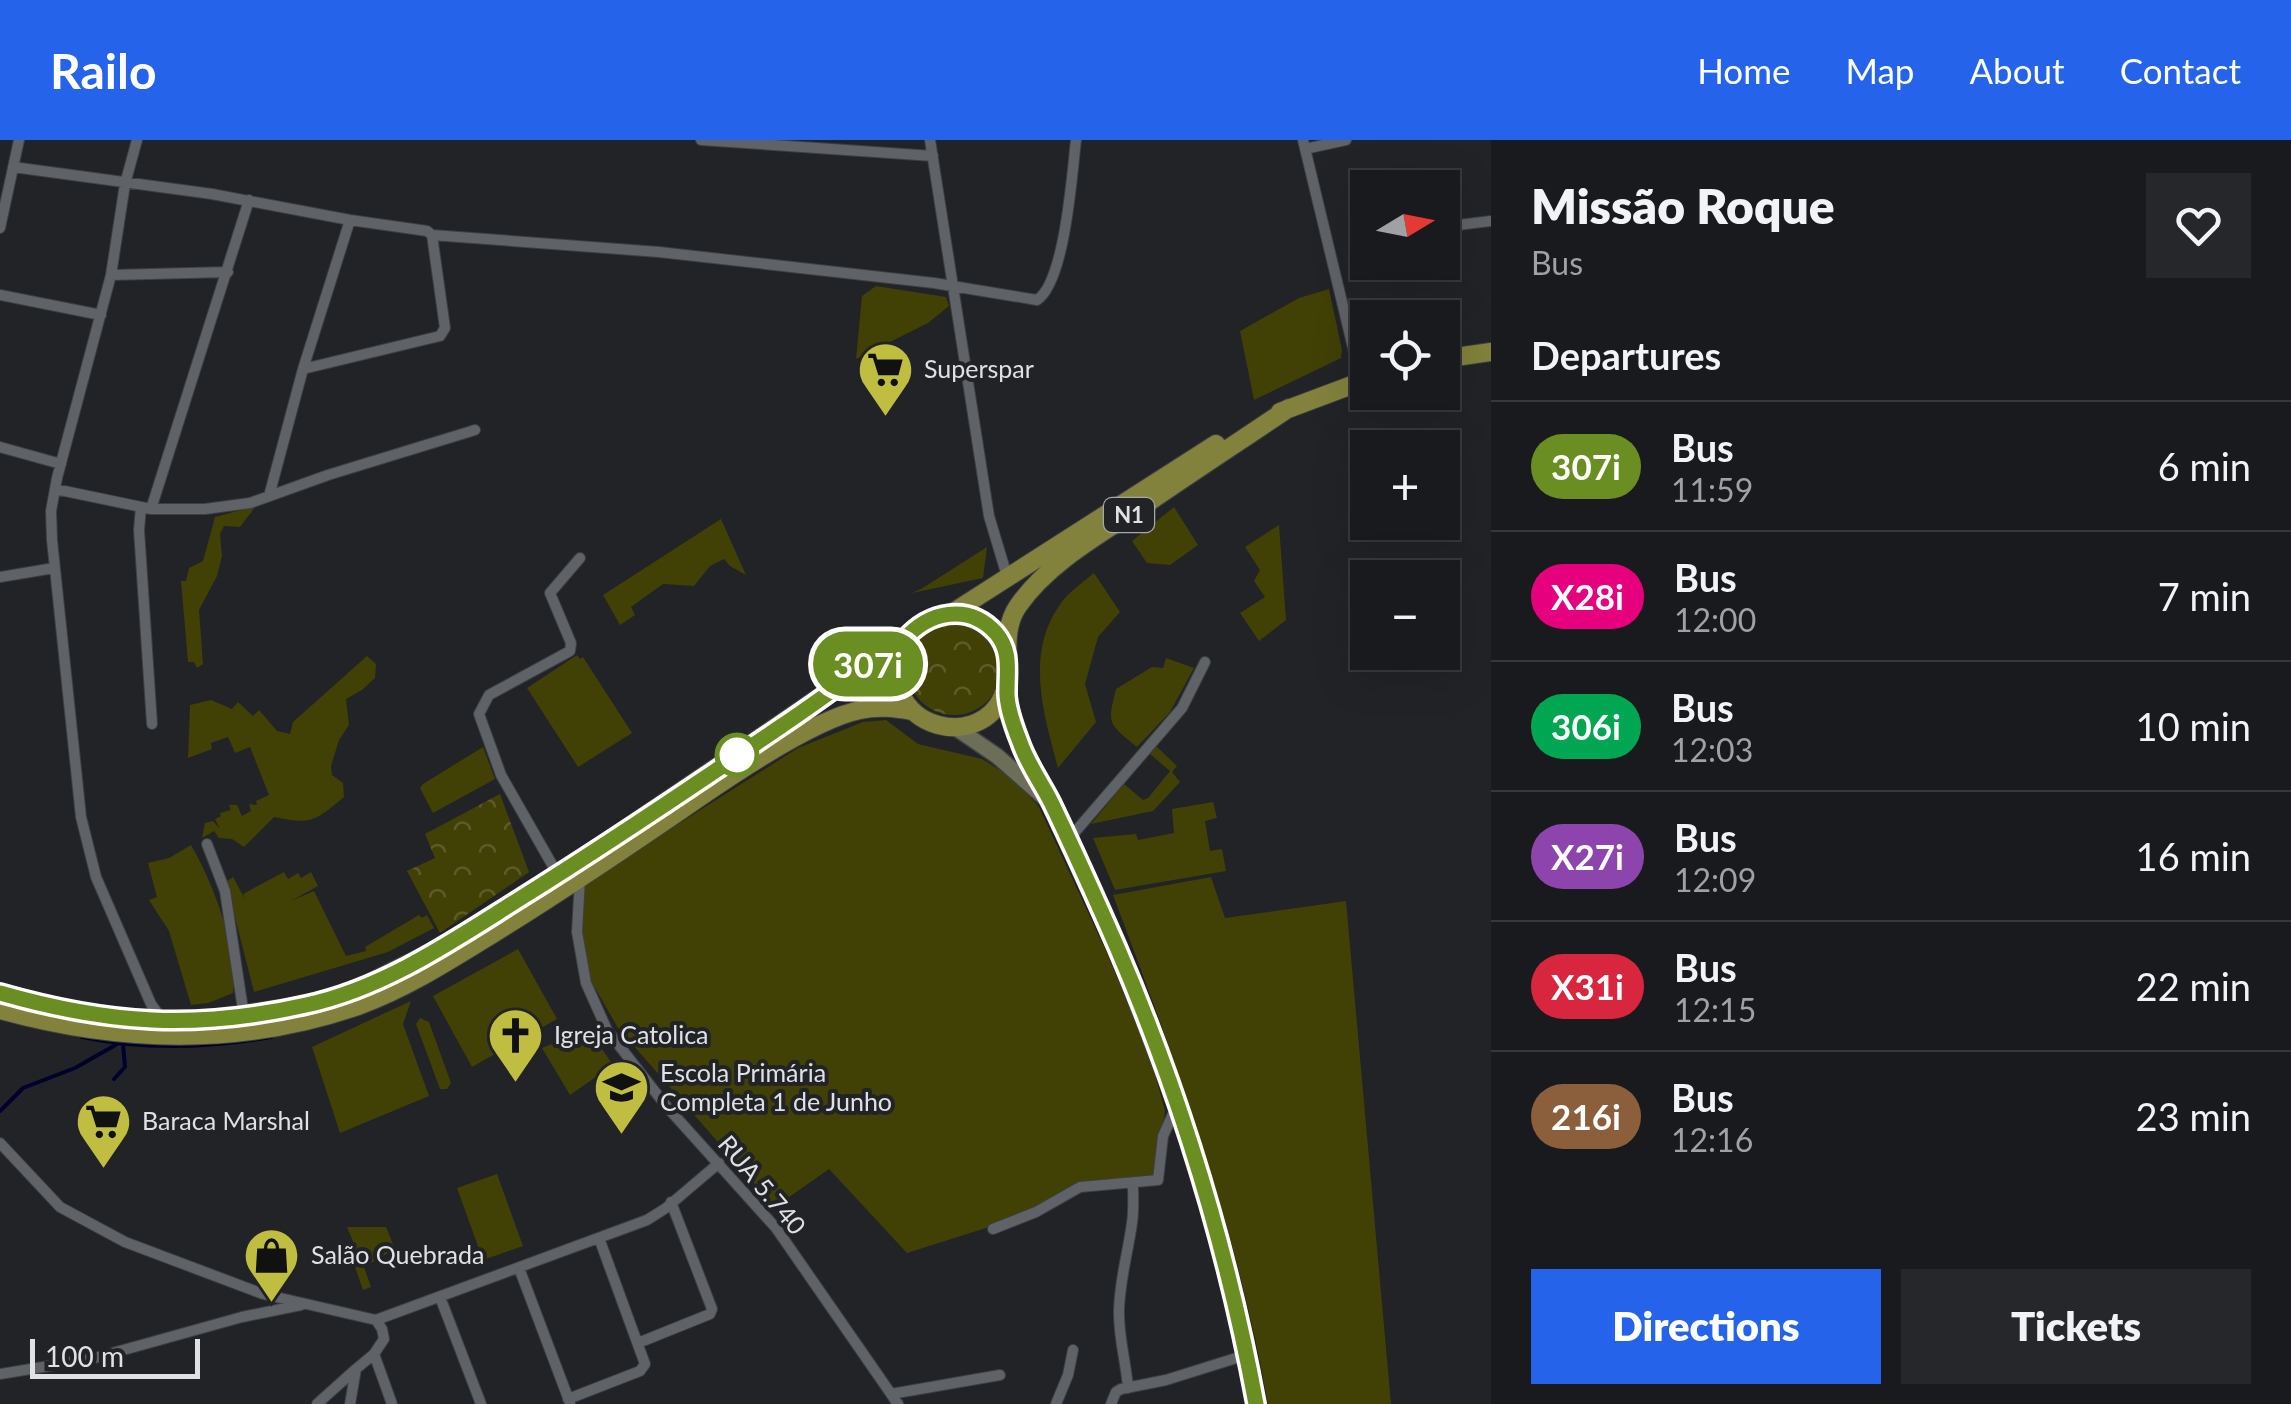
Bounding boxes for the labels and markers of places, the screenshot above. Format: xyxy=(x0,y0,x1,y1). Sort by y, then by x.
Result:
supermarket icon: Superspar xyxy=(855,339,915,418)
place label: Superspar xyxy=(924,353,1034,383)
unlabelled marker xyxy=(716,734,758,776)
church icon: Igreja Catolica xyxy=(485,1005,545,1084)
place label: Igreja Catolica xyxy=(554,1019,709,1049)
school or university icon: Escola Primária Completa 1 de Junho xyxy=(591,1057,651,1136)
place label: Escola Primária Completa 1 de Junho xyxy=(660,1057,892,1116)
supermarket icon: Baraca Marshal xyxy=(73,1091,133,1170)
place label: Baraca Marshal xyxy=(142,1105,310,1135)
shop icon: Salão Quebrada xyxy=(242,1225,302,1304)
place label: Salão Quebrada xyxy=(311,1239,484,1269)

